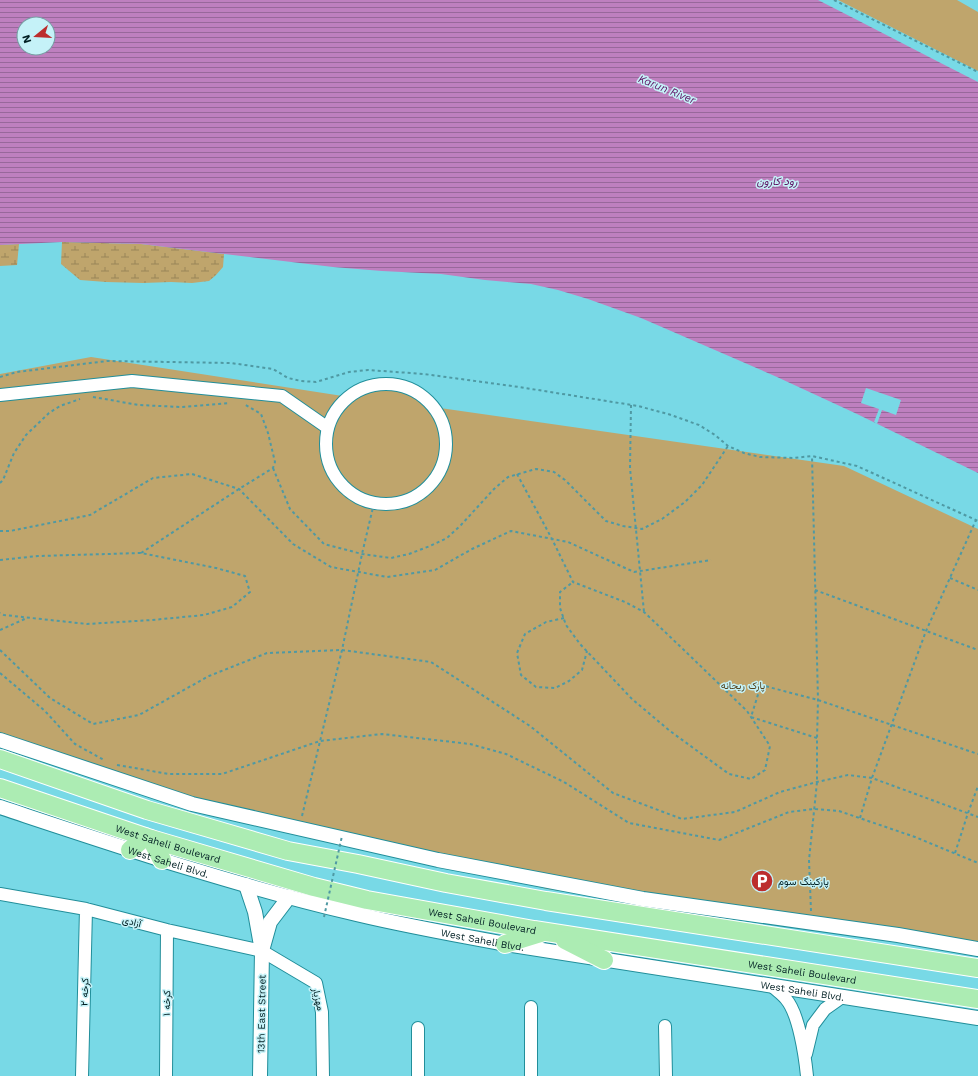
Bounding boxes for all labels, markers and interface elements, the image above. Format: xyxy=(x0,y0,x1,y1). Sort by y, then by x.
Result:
north arrow xyxy=(16,16,56,56)
text: N xyxy=(20,33,34,45)
water label: Karun River xyxy=(636,72,698,107)
water label: رود کارون xyxy=(756,175,798,188)
park label: پارک ریحانه xyxy=(721,680,765,693)
street label: West Saheli Boulevard xyxy=(114,822,222,865)
street label: West Saheli Blvd. xyxy=(126,844,210,880)
parking icon: پارکینگ سوم xyxy=(749,868,775,894)
place label: پارکینگ سوم xyxy=(778,876,829,889)
street label: West Saheli Boulevard xyxy=(427,906,537,936)
street label: آزادی xyxy=(121,914,143,930)
street label: West Saheli Blvd. xyxy=(440,927,525,953)
street label: West Saheli Boulevard xyxy=(747,958,857,986)
street label: 13th East Street xyxy=(255,974,268,1053)
street label: کرخه ۲ xyxy=(79,977,92,1006)
street label: West Saheli Blvd. xyxy=(760,979,845,1003)
street label: مهزیار xyxy=(309,986,326,1012)
street label: کرخه ۱ xyxy=(161,990,173,1016)

